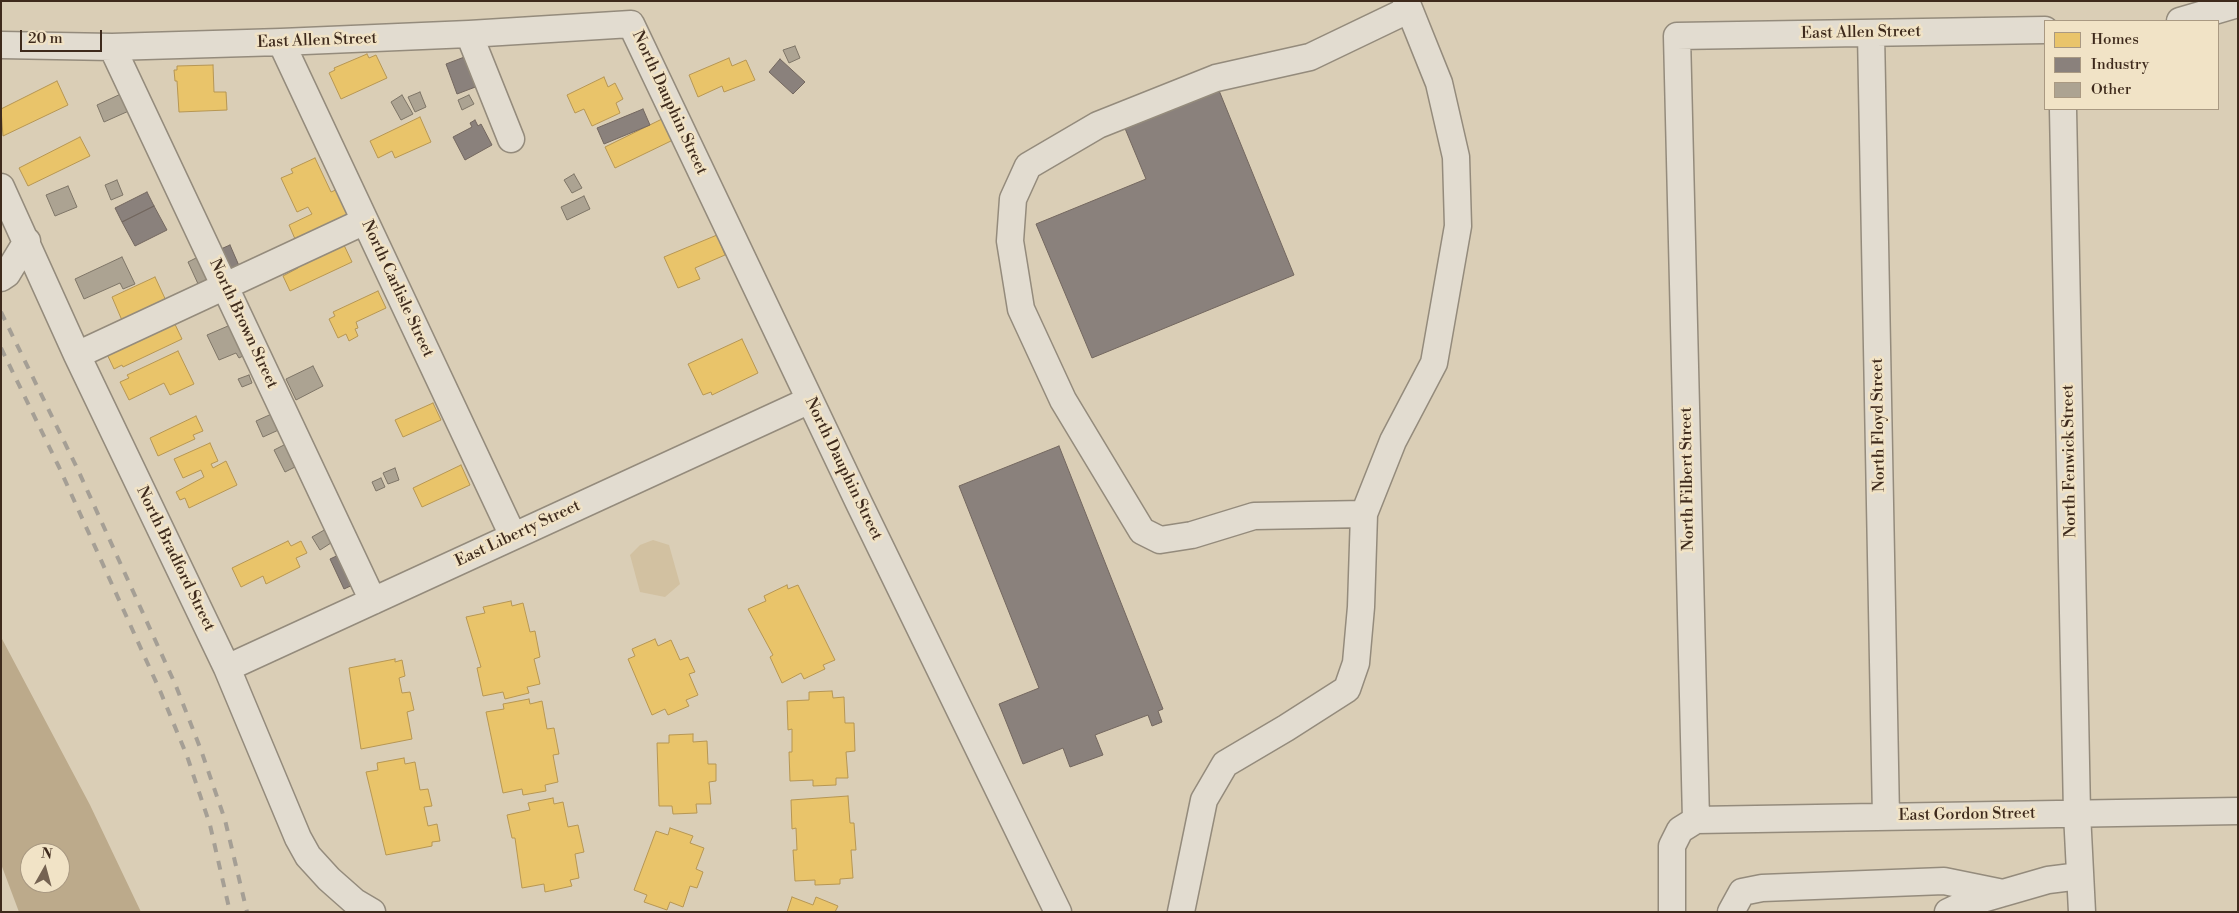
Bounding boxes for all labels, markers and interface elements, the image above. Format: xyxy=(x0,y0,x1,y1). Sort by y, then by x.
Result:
scale bar xyxy=(22,20,105,52)
legend xyxy=(2044,20,2219,110)
street label: East Allen Street xyxy=(1801,22,1921,44)
street label: North Dauphin Street xyxy=(627,28,711,178)
text: 20 m xyxy=(28,29,63,48)
street label: East Allen Street xyxy=(257,29,377,53)
text: Homes xyxy=(2091,30,2139,49)
text: Industry xyxy=(2091,55,2149,74)
text: Other xyxy=(2091,80,2131,99)
street label: North Carlisle Street xyxy=(357,217,437,361)
street label: North Brown Street xyxy=(205,256,281,392)
street label: North Floyd Street xyxy=(1868,358,1890,492)
street label: North Fenwick Street xyxy=(2059,384,2081,538)
street label: North Dauphin Street xyxy=(800,394,886,544)
street label: North Filbert Street xyxy=(1677,407,1699,551)
street label: North Bradford Street xyxy=(131,483,219,635)
street label: East Liberty Street xyxy=(452,497,584,571)
street label: East Gordon Street xyxy=(1898,804,2036,826)
north arrow xyxy=(20,843,70,893)
text: N xyxy=(40,844,53,864)

